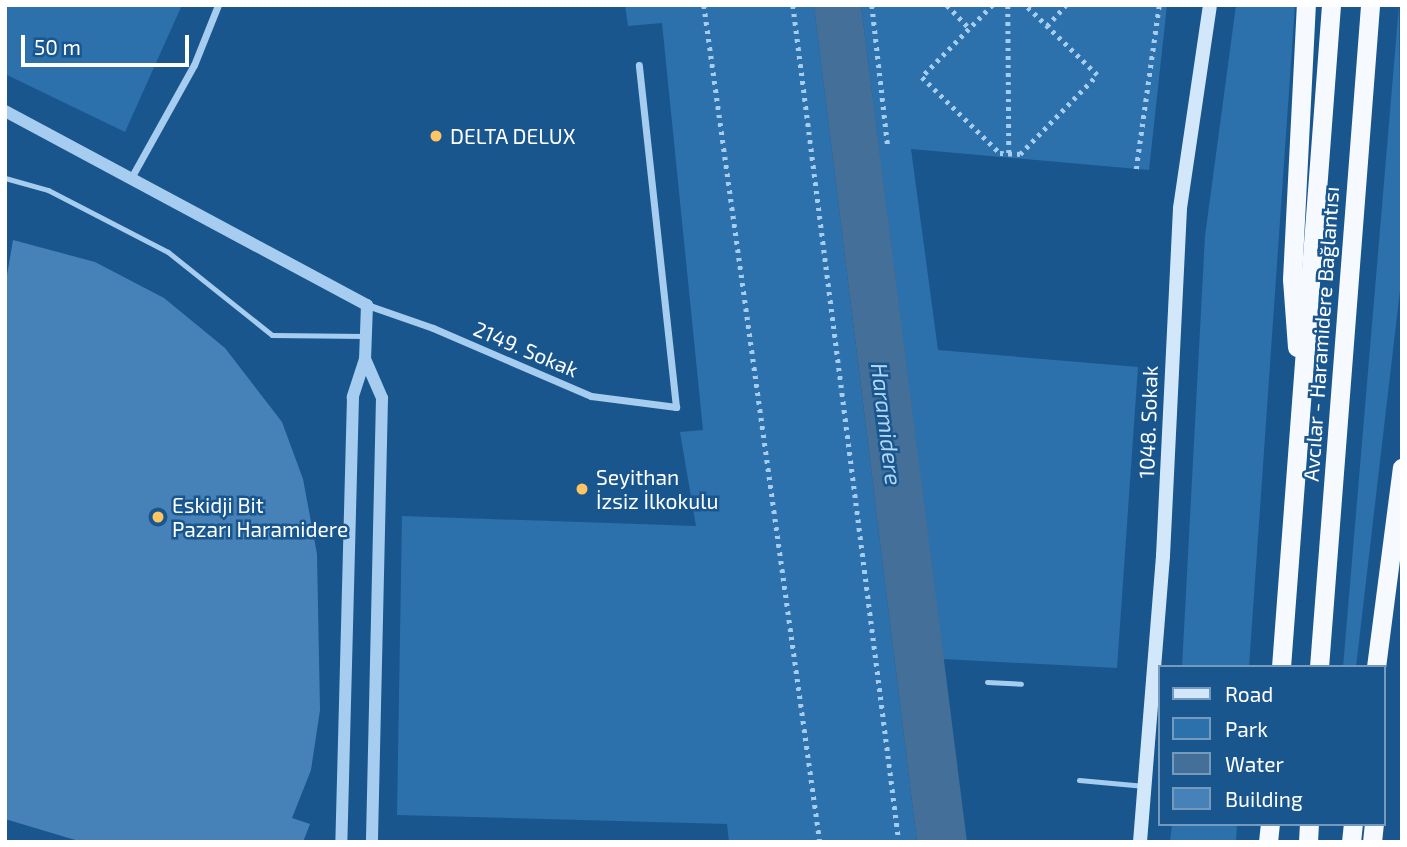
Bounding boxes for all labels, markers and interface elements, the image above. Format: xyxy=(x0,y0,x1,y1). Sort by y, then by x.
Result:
scale bar xyxy=(24,21,192,65)
text: 50 m xyxy=(34,34,81,59)
place label: DELTA DELUX xyxy=(450,123,576,149)
marker: DELTA DELUX xyxy=(428,128,444,144)
street label: Avcılar - Haramidere Bağlantısı xyxy=(1298,185,1344,483)
street label: 2149. Sokak xyxy=(470,316,582,382)
water label: Haramidere xyxy=(866,361,908,487)
street label: 1048. Sokak xyxy=(1133,365,1163,479)
place label: Seyithan İzsiz İlkokulu xyxy=(596,464,718,514)
marker: Seyithan İzsiz İlkokulu xyxy=(574,481,590,497)
place label: Eskidji Bit Pazarı Haramidere xyxy=(172,492,348,542)
marker: Eskidji Bit Pazarı Haramidere xyxy=(150,509,166,525)
legend xyxy=(1158,665,1386,826)
text: Road xyxy=(1225,681,1273,706)
text: Park xyxy=(1225,716,1268,741)
text: Water xyxy=(1225,751,1284,776)
text: Building xyxy=(1225,786,1303,811)

